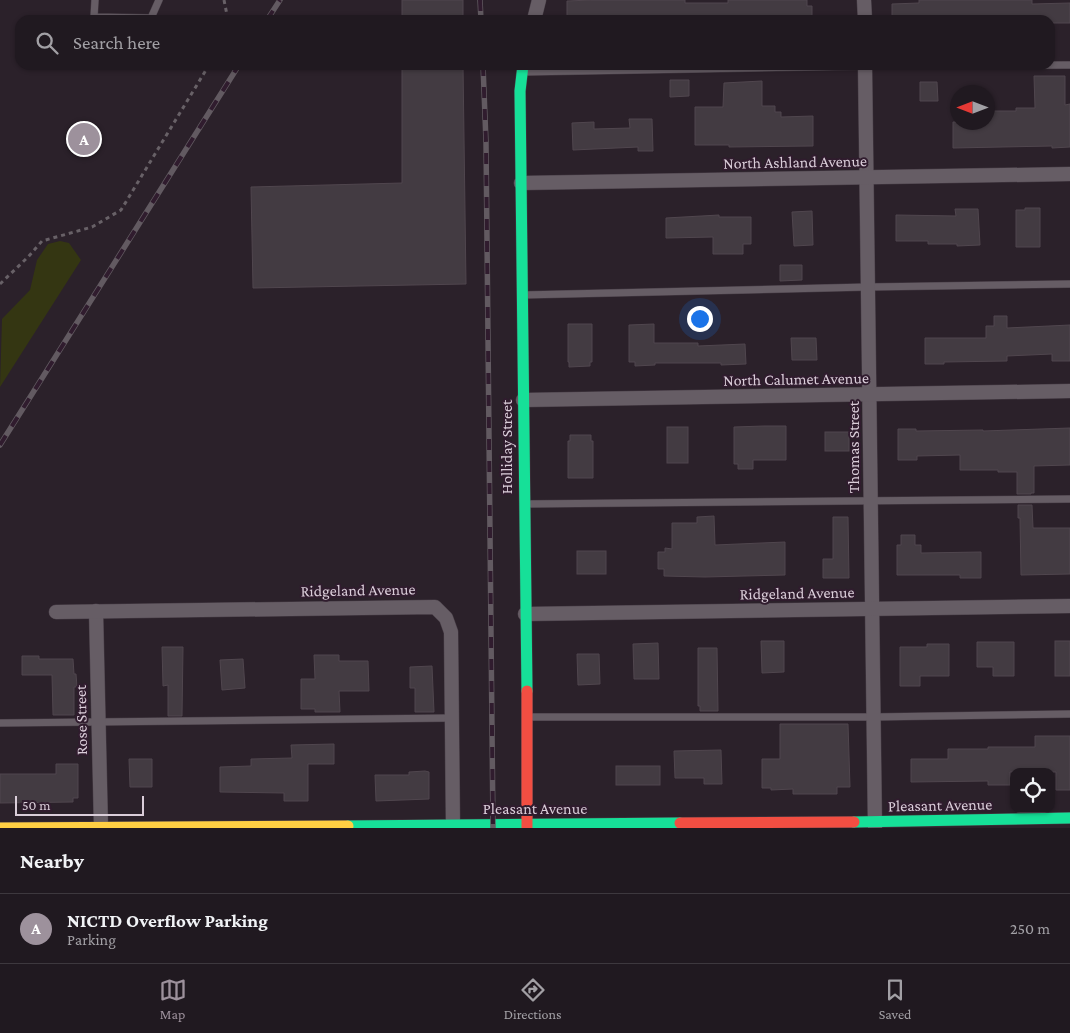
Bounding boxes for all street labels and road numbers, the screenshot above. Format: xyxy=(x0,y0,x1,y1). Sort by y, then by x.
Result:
street label: North Ashland Avenue xyxy=(723,152,867,172)
street label: North Calumet Avenue xyxy=(723,369,869,389)
street label: Holliday Street xyxy=(498,399,516,494)
street label: Thomas Street xyxy=(845,400,862,493)
street label: Ridgeland Avenue xyxy=(300,580,416,601)
street label: Ridgeland Avenue xyxy=(739,583,855,604)
street label: Rose Street xyxy=(72,684,90,755)
street label: Pleasant Avenue xyxy=(888,796,992,814)
street label: Pleasant Avenue xyxy=(483,800,587,817)

